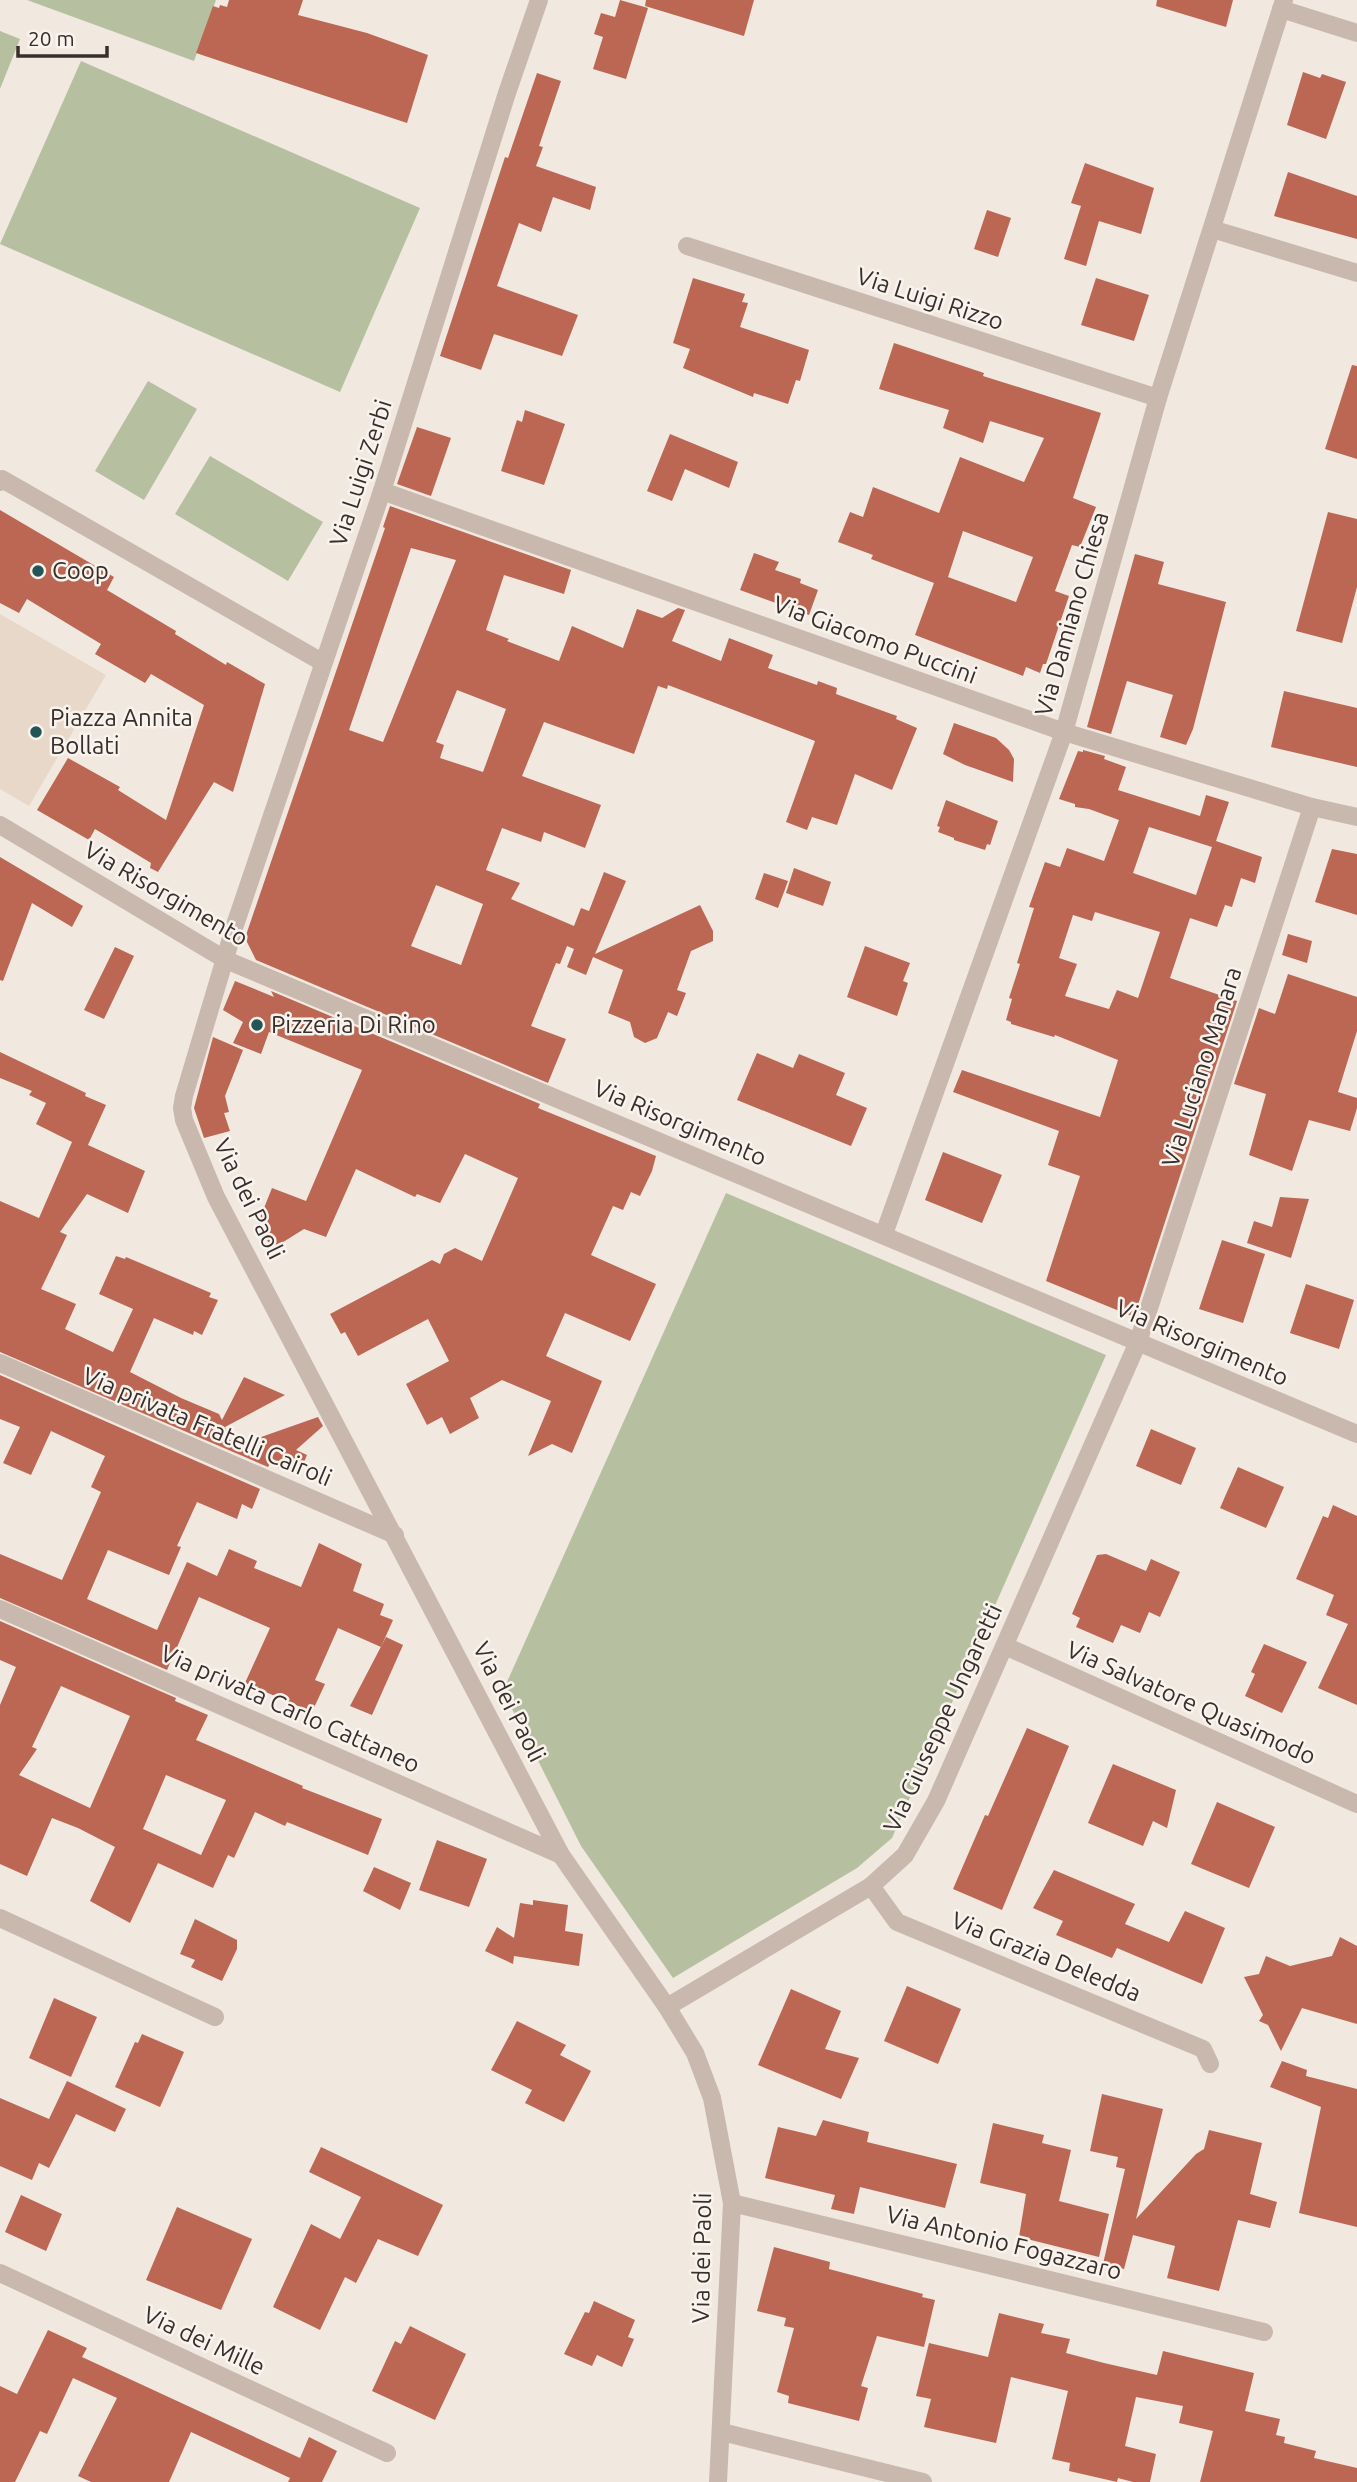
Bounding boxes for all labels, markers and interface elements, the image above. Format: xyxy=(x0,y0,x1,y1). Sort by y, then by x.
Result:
scale bar xyxy=(18,14,107,58)
text: 20 m xyxy=(28,26,75,50)
street label: Via Luigi Rizzo xyxy=(853,262,1007,335)
street label: Via Luigi Zerbi xyxy=(324,396,397,549)
street label: Via Damiano Chiesa xyxy=(1029,509,1114,719)
place label: Coop xyxy=(52,557,109,584)
marker: Coop xyxy=(30,563,46,579)
street label: Via Giacomo Puccini xyxy=(770,590,981,689)
place label: Piazza Annita Bollati xyxy=(50,704,193,759)
marker: Piazza Annita Bollati xyxy=(28,724,44,740)
street label: Via Risorgimento xyxy=(80,836,253,951)
street label: Via Luciano Manara xyxy=(1156,963,1247,1170)
place label: Pizzeria Di Rino xyxy=(271,1011,436,1038)
marker: Pizzeria Di Rino xyxy=(249,1017,265,1033)
street label: Via Risorgimento xyxy=(590,1074,770,1171)
street label: Via dei Paoli xyxy=(209,1134,290,1264)
street label: Via Risorgimento xyxy=(1112,1294,1292,1391)
street label: Via privata Fratelli Cairoli xyxy=(79,1362,336,1491)
street label: Via Giuseppe Ungaretti xyxy=(878,1599,1007,1836)
street label: Via Salvatore Quasimodo xyxy=(1062,1635,1320,1770)
street label: Via dei Paoli xyxy=(468,1637,551,1766)
street label: Via privata Carlo Cattaneo xyxy=(156,1639,424,1778)
street label: Via Grazia Deledda xyxy=(948,1906,1145,2007)
street label: Via dei Paoli xyxy=(687,2192,716,2324)
street label: Via Antonio Fogazzaro xyxy=(884,2200,1125,2285)
street label: Via dei Mille xyxy=(139,2301,269,2380)

